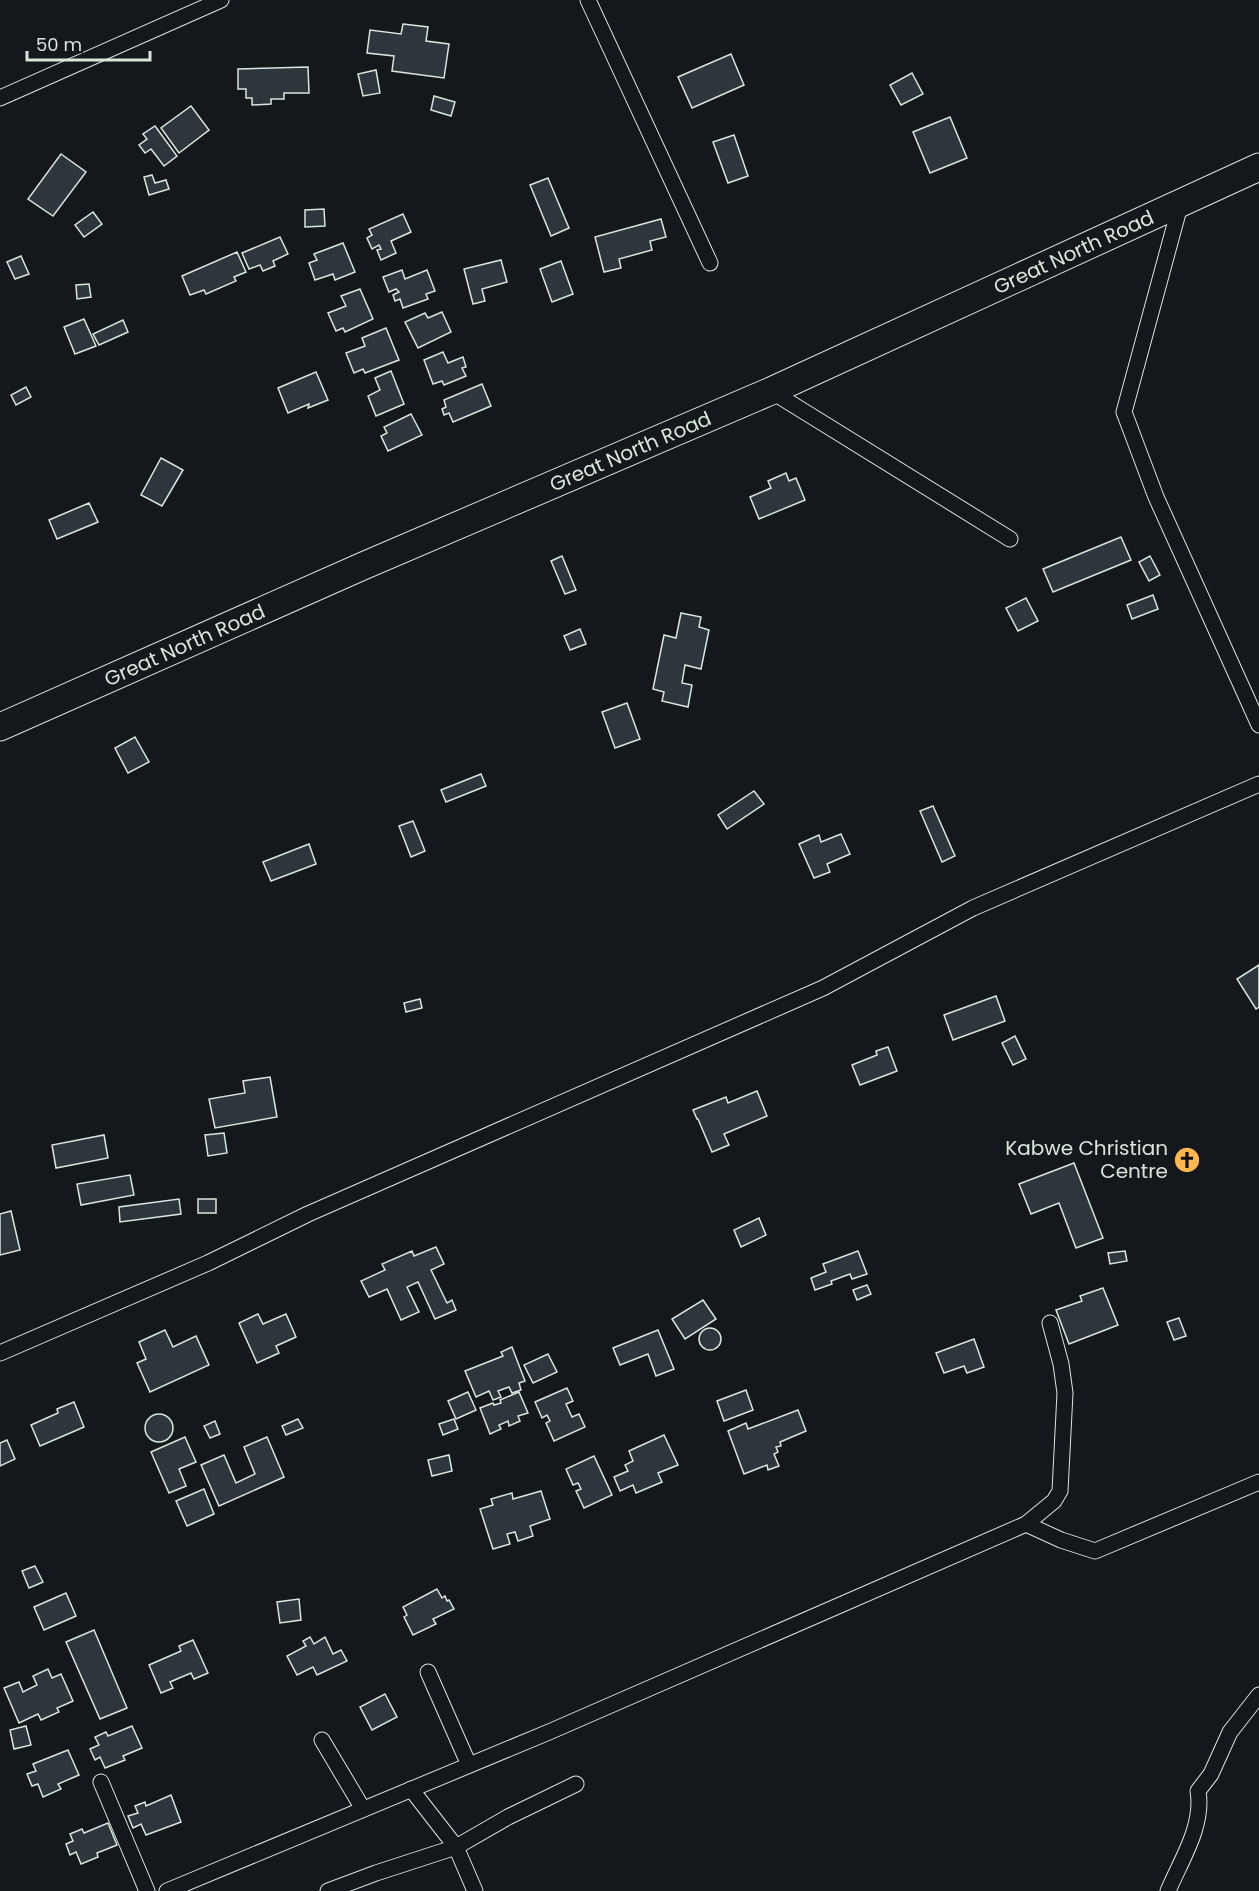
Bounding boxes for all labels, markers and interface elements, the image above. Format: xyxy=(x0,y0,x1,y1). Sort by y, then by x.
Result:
scale bar xyxy=(27,24,150,62)
text: 50 m xyxy=(36,32,82,57)
street label: Great North Road xyxy=(989,203,1158,301)
street label: Great North Road xyxy=(545,404,716,498)
street label: Great North Road xyxy=(100,597,270,693)
place label: Kabwe Christian Centre xyxy=(1005,1134,1168,1185)
church icon: Kabwe Christian Centre xyxy=(1172,1145,1202,1175)

